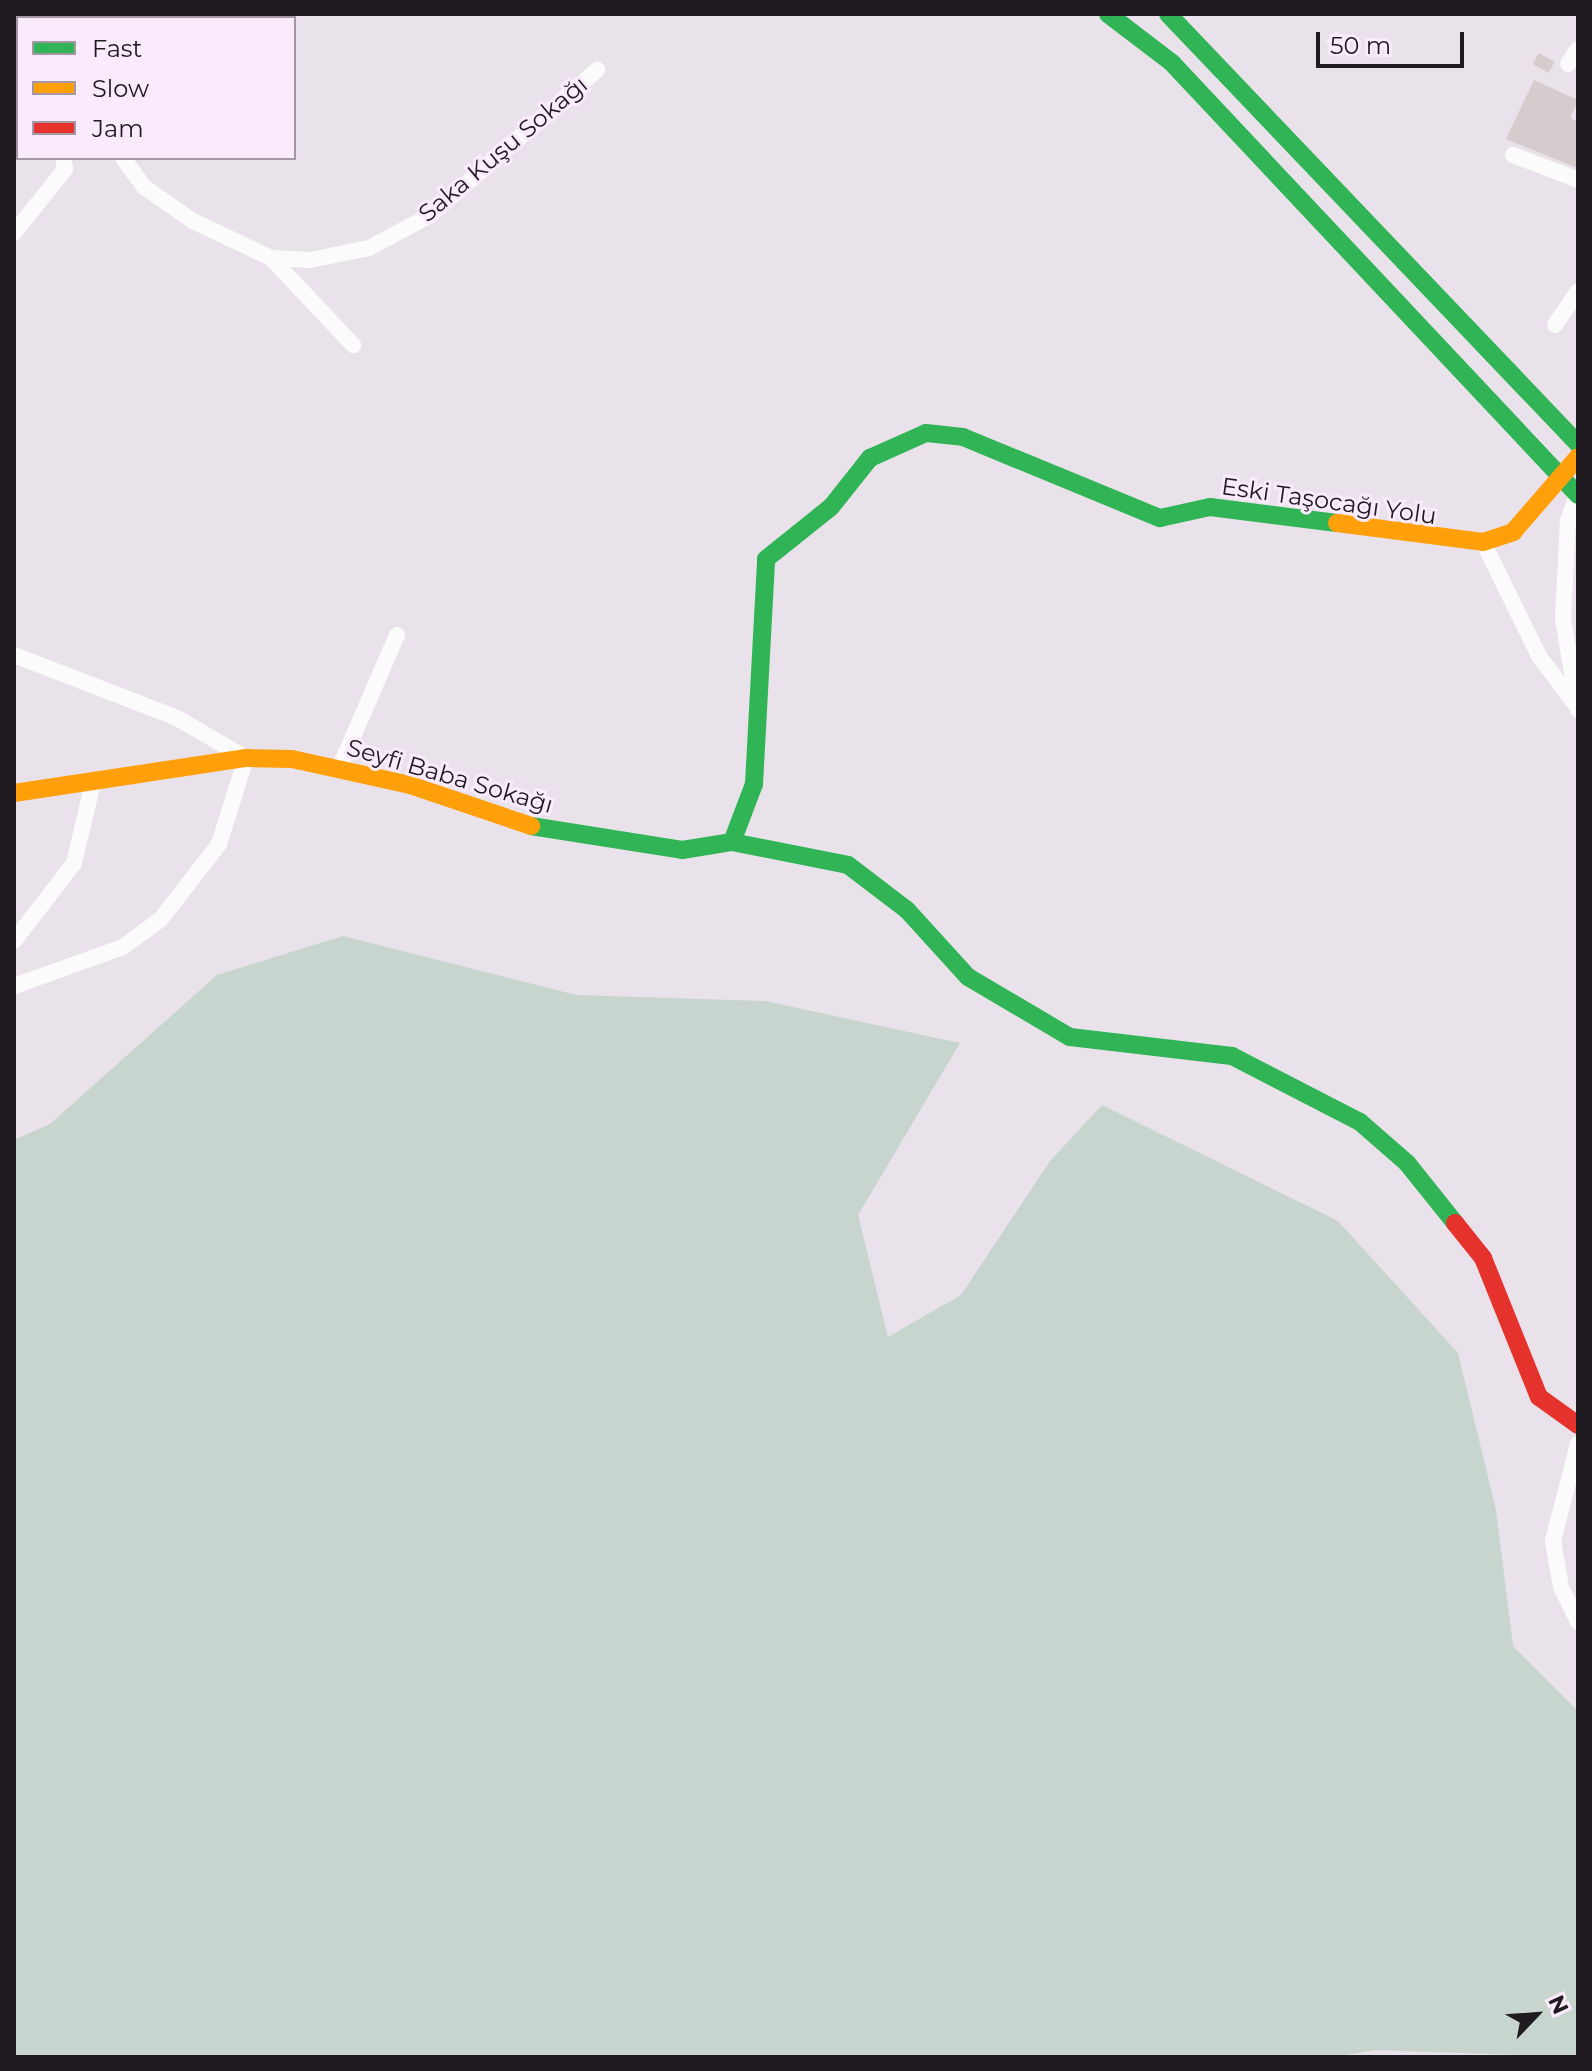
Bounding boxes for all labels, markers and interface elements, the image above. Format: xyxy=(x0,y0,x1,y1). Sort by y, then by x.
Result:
legend xyxy=(16,16,296,160)
scale bar xyxy=(1320,16,1468,66)
text: 50 m xyxy=(1330,31,1391,60)
text: Fast xyxy=(92,34,142,63)
street label: Saka Kuşu Sokağı xyxy=(413,70,593,228)
text: Slow xyxy=(92,74,149,103)
text: Jam xyxy=(92,114,144,143)
street label: Eski Taşocağı Yolu xyxy=(1220,472,1438,530)
street label: Seyfi Baba Sokağı xyxy=(344,733,556,819)
north arrow xyxy=(1496,1975,1576,2055)
text: N xyxy=(1542,1991,1574,2018)

